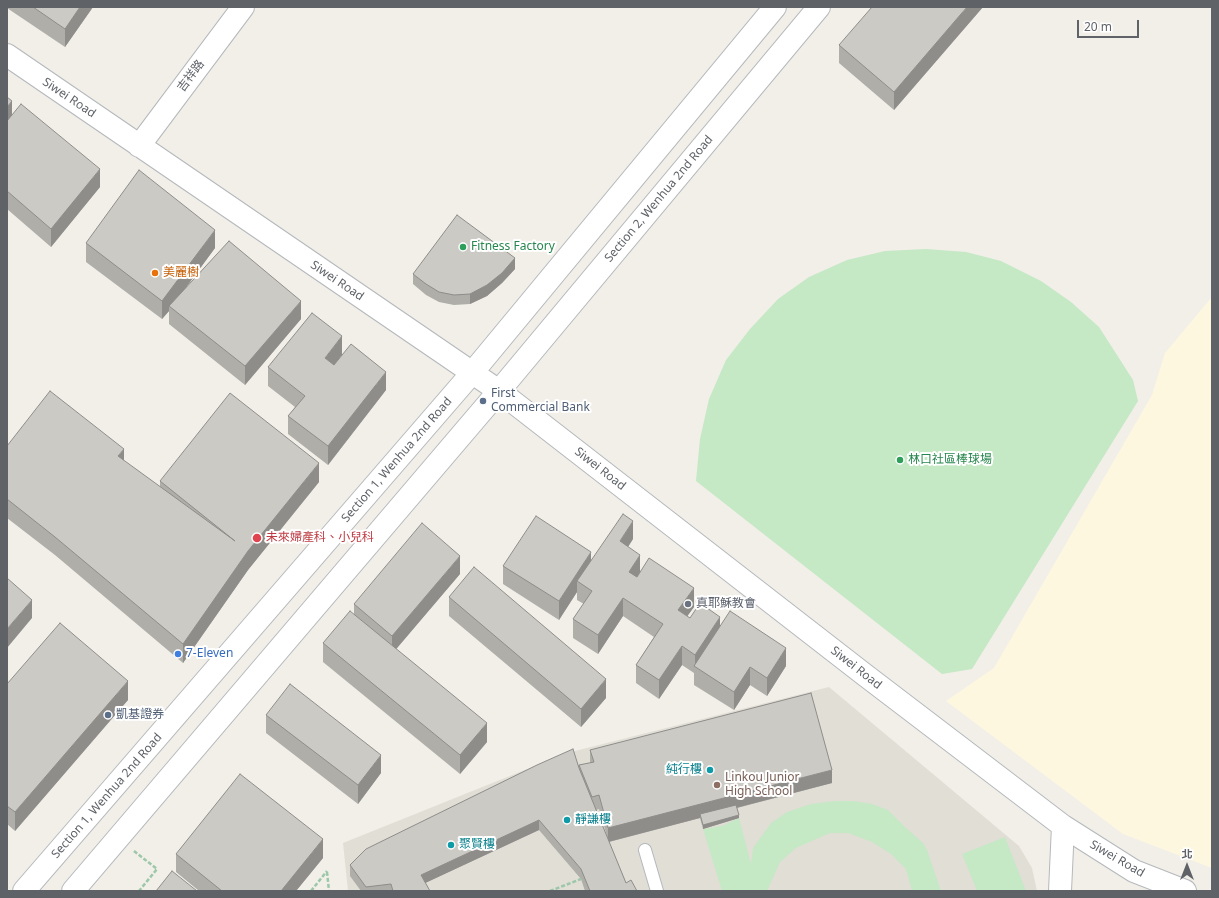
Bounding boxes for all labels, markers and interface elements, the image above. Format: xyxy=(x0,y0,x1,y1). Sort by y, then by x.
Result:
scale bar xyxy=(1079,12,1141,38)
text: 20 m xyxy=(1084,18,1112,35)
street label: 吉祥路 xyxy=(174,57,208,95)
street label: Siwei Road xyxy=(40,75,98,121)
street label: Section 2, Wenhua 2nd Road xyxy=(602,133,716,265)
place label: Fitness Factory xyxy=(471,240,555,254)
marker: Fitness Factory xyxy=(458,242,468,252)
street label: Siwei Road xyxy=(308,258,366,304)
place label: 美麗樹 xyxy=(163,266,199,280)
marker: 美麗樹 xyxy=(150,268,160,278)
place label: First Commercial Bank xyxy=(491,387,590,415)
street label: Section 1, Wenhua 2nd Road xyxy=(339,395,455,525)
marker: First Commercial Bank xyxy=(478,396,488,406)
street label: Siwei Road xyxy=(572,445,628,493)
place label: 林口社區棒球場 xyxy=(908,453,992,467)
marker: 林口社區棒球場 xyxy=(895,455,905,465)
place label: 未來婦產科、小兒科 xyxy=(266,531,374,545)
marker: 未來婦產科、小兒科 xyxy=(251,532,263,544)
place label: 真耶穌教會 xyxy=(696,597,756,611)
marker: 真耶穌教會 xyxy=(683,599,693,609)
street label: Siwei Road xyxy=(828,644,884,692)
place label: 7-Eleven xyxy=(186,647,233,661)
marker: 7-Eleven xyxy=(173,649,183,659)
place label: 凱基證券 xyxy=(116,708,164,722)
marker: 凱基證券 xyxy=(103,710,113,720)
street label: Section 1, Wenhua 2nd Road xyxy=(49,731,165,861)
place label: 純行樓 xyxy=(666,763,702,777)
marker: 純行樓 xyxy=(705,765,715,775)
place label: Linkou Junior High School xyxy=(725,771,799,799)
marker: Linkou Junior High School xyxy=(712,780,722,790)
place label: 靜謙樓 xyxy=(575,813,611,827)
marker: 靜謙樓 xyxy=(562,815,572,825)
place label: 聚賢樓 xyxy=(459,838,495,852)
street label: Siwei Road xyxy=(1087,838,1147,880)
marker: 聚賢樓 xyxy=(446,840,456,850)
north arrow xyxy=(1167,846,1207,886)
text: 北 xyxy=(1182,846,1193,861)

